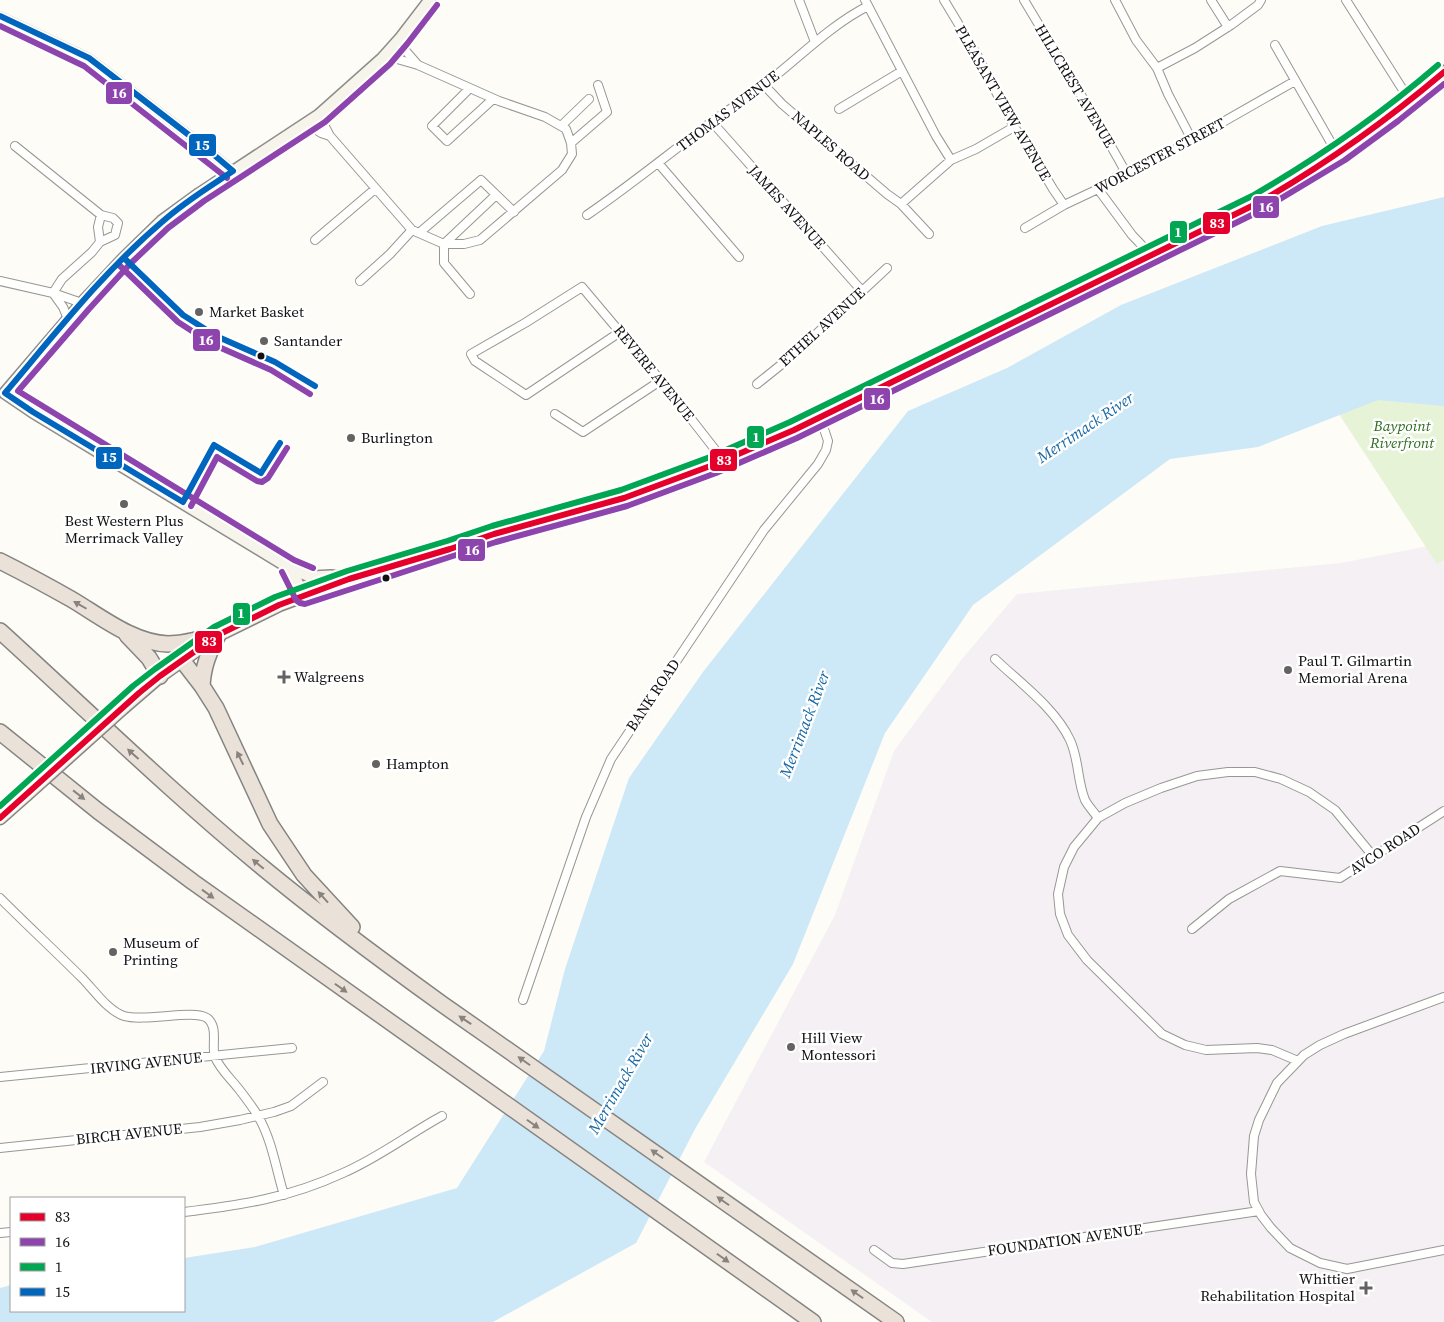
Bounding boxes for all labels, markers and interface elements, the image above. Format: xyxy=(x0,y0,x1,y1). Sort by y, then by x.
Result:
street label: HILLCREST AVENUE xyxy=(1030,20,1121,151)
street label: PLEASANT VIEW AVENUE xyxy=(950,21,1057,184)
street label: THOMAS AVENUE xyxy=(672,65,783,156)
line badge: 16 xyxy=(105,81,133,105)
text: 16 xyxy=(111,83,127,103)
street label: NAPLES ROAD xyxy=(788,106,875,186)
street label: WORCESTER STREET xyxy=(1091,112,1228,199)
line badge: 15 xyxy=(188,133,217,157)
text: 15 xyxy=(194,135,210,155)
street label: JAMES AVENUE xyxy=(743,159,831,253)
line badge: 16 xyxy=(1252,195,1280,219)
text: 16 xyxy=(1258,197,1274,217)
line badge: 83 xyxy=(1202,211,1231,235)
text: 83 xyxy=(1209,213,1225,233)
line badge: 1 xyxy=(1169,220,1188,244)
text: 1 xyxy=(1174,222,1182,242)
street label: ETHEL AVENUE xyxy=(774,282,869,371)
place label: Market Basket xyxy=(209,301,304,322)
marker: Market Basket xyxy=(193,306,205,318)
street label: REVERE AVENUE xyxy=(609,320,700,425)
line badge: 16 xyxy=(192,328,221,352)
text: 16 xyxy=(198,330,214,350)
place label: Santander xyxy=(274,330,343,351)
marker: Santander xyxy=(258,335,270,347)
unlabelled marker xyxy=(256,351,266,361)
water label: Merrimack River xyxy=(1031,386,1138,468)
line badge: 16 xyxy=(863,387,891,411)
text: 16 xyxy=(869,389,885,409)
park label: Baypoint Riverfront xyxy=(1369,415,1435,453)
line badge: 1 xyxy=(746,425,765,449)
place label: Burlington xyxy=(361,427,433,448)
text: 1 xyxy=(752,427,760,447)
marker: Burlington xyxy=(345,432,357,444)
line badge: 15 xyxy=(95,446,123,470)
text: 15 xyxy=(101,447,117,467)
line badge: 83 xyxy=(709,448,738,472)
text: 83 xyxy=(716,450,732,470)
marker: Best Western Plus Merrimack Valley xyxy=(118,498,130,510)
place label: Best Western Plus Merrimack Valley xyxy=(65,510,183,548)
line badge: 16 xyxy=(457,538,486,562)
text: 16 xyxy=(464,540,480,560)
unlabelled marker xyxy=(381,573,391,583)
one-way arrow xyxy=(74,600,87,609)
line badge: 1 xyxy=(232,602,251,626)
text: 1 xyxy=(237,603,245,623)
line badge: 83 xyxy=(194,630,223,654)
text: 83 xyxy=(201,631,217,651)
place label: Paul T. Gilmartin Memorial Arena xyxy=(1298,650,1412,688)
street label: BANK ROAD xyxy=(621,654,685,735)
marker: Paul T. Gilmartin Memorial Arena xyxy=(1282,664,1294,676)
place label: Walgreens xyxy=(294,666,364,687)
water label: Merrimack River xyxy=(773,667,835,782)
marker: Walgreens xyxy=(278,671,290,683)
one-way arrow xyxy=(128,748,140,760)
one-way arrow xyxy=(236,751,244,765)
place label: Hampton xyxy=(386,753,449,774)
marker: Hampton xyxy=(370,758,382,770)
one-way arrow xyxy=(72,790,85,801)
street label: AVCO ROAD xyxy=(1345,818,1424,879)
one-way arrow xyxy=(252,858,265,869)
one-way arrow xyxy=(202,888,215,898)
one-way arrow xyxy=(317,891,329,903)
place label: Museum of Printing xyxy=(123,932,200,970)
marker: Museum of Printing xyxy=(107,946,119,958)
one-way arrow xyxy=(334,983,348,993)
one-way arrow xyxy=(459,1015,472,1025)
place label: Hill View Montessori xyxy=(801,1027,876,1065)
water label: Merrimack River xyxy=(582,1028,658,1138)
marker: Hill View Montessori xyxy=(785,1041,797,1053)
street label: IRVING AVENUE xyxy=(89,1046,203,1079)
one-way arrow xyxy=(517,1056,531,1066)
street label: BIRCH AVENUE xyxy=(75,1117,183,1150)
one-way arrow xyxy=(526,1118,539,1128)
one-way arrow xyxy=(650,1149,663,1159)
one-way arrow xyxy=(716,1196,730,1206)
legend xyxy=(10,1197,185,1312)
text: 83 xyxy=(55,1206,70,1227)
street label: FOUNDATION AVENUE xyxy=(986,1218,1144,1261)
text: 16 xyxy=(55,1231,70,1252)
one-way arrow xyxy=(716,1253,730,1263)
text: 1 xyxy=(55,1256,63,1277)
place label: Whittier Rehabilitation Hospital xyxy=(1200,1268,1356,1306)
text: 15 xyxy=(55,1281,70,1302)
marker: Whittier Rehabilitation Hospital xyxy=(1359,1281,1373,1295)
one-way arrow xyxy=(850,1289,863,1299)

